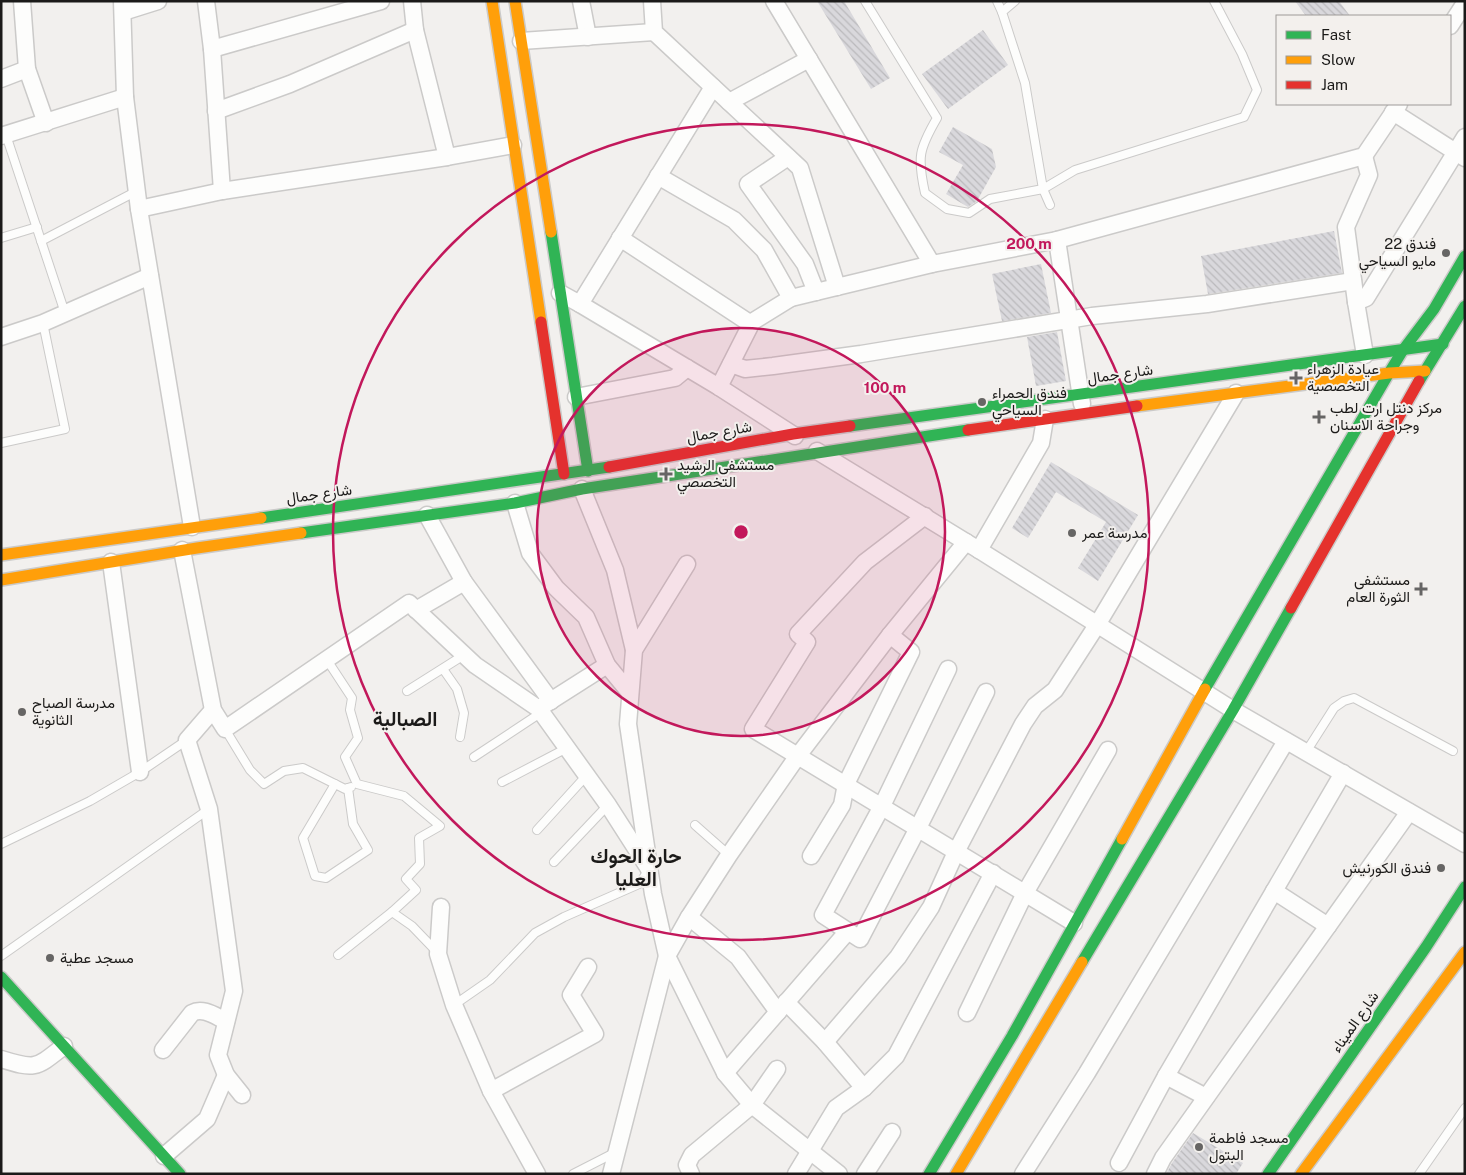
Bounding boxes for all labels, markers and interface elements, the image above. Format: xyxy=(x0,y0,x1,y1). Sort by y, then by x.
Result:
legend xyxy=(1276,15,1451,105)
text: Fast xyxy=(1321,26,1351,43)
text: Slow xyxy=(1321,51,1356,68)
text: Jam xyxy=(1321,76,1348,93)
text: 200 m xyxy=(1006,235,1052,252)
place label: فندق 22 مايو السياحي xyxy=(1359,235,1436,274)
marker: فندق 22 مايو السياحي xyxy=(1440,247,1452,259)
street label: شارع جمال xyxy=(1086,360,1154,389)
place label: عيادة الزهراء التخصصية xyxy=(1307,360,1379,395)
marker: عيادة الزهراء التخصصية xyxy=(1289,371,1303,385)
text: 100 m xyxy=(864,379,906,396)
place label: فندق الحمراء السياحي xyxy=(992,384,1067,423)
marker: فندق الحمراء السياحي xyxy=(976,396,988,408)
place label: مركز دنتل ارت لطب وجراحة الاسنان xyxy=(1330,399,1442,434)
marker: مركز دنتل ارت لطب وجراحة الاسنان xyxy=(1312,410,1326,424)
street label: شارع جمال xyxy=(685,417,754,449)
place label: مستشفى الرشيد التخصصي xyxy=(677,456,774,495)
marker: مستشفى الرشيد التخصصي xyxy=(659,467,673,481)
street label: شارع جمال xyxy=(285,480,353,509)
centre of rings xyxy=(732,523,750,541)
place label: مدرسة عمر xyxy=(1081,524,1147,542)
marker: مدرسة عمر xyxy=(1066,527,1078,539)
place label: مستشفى الثورة العام xyxy=(1346,571,1410,607)
marker: مستشفى الثورة العام xyxy=(1414,582,1428,596)
place label: مدرسة الصباح الثانوية xyxy=(32,694,115,729)
marker: مدرسة الصباح الثانوية xyxy=(16,706,28,718)
district label: الصبالية xyxy=(373,707,437,731)
district label: حارة الحوك العليا xyxy=(591,844,681,891)
place label: فندق الكورنيش xyxy=(1343,859,1431,878)
marker: فندق الكورنيش xyxy=(1435,862,1447,874)
place label: مسجد عطية xyxy=(60,949,134,967)
marker: مسجد عطية xyxy=(44,952,56,964)
street label: شارع الميناء xyxy=(1327,988,1384,1057)
place label: مسجد فاطمة البتول xyxy=(1209,1129,1288,1164)
marker: مسجد فاطمة البتول xyxy=(1193,1141,1205,1153)

